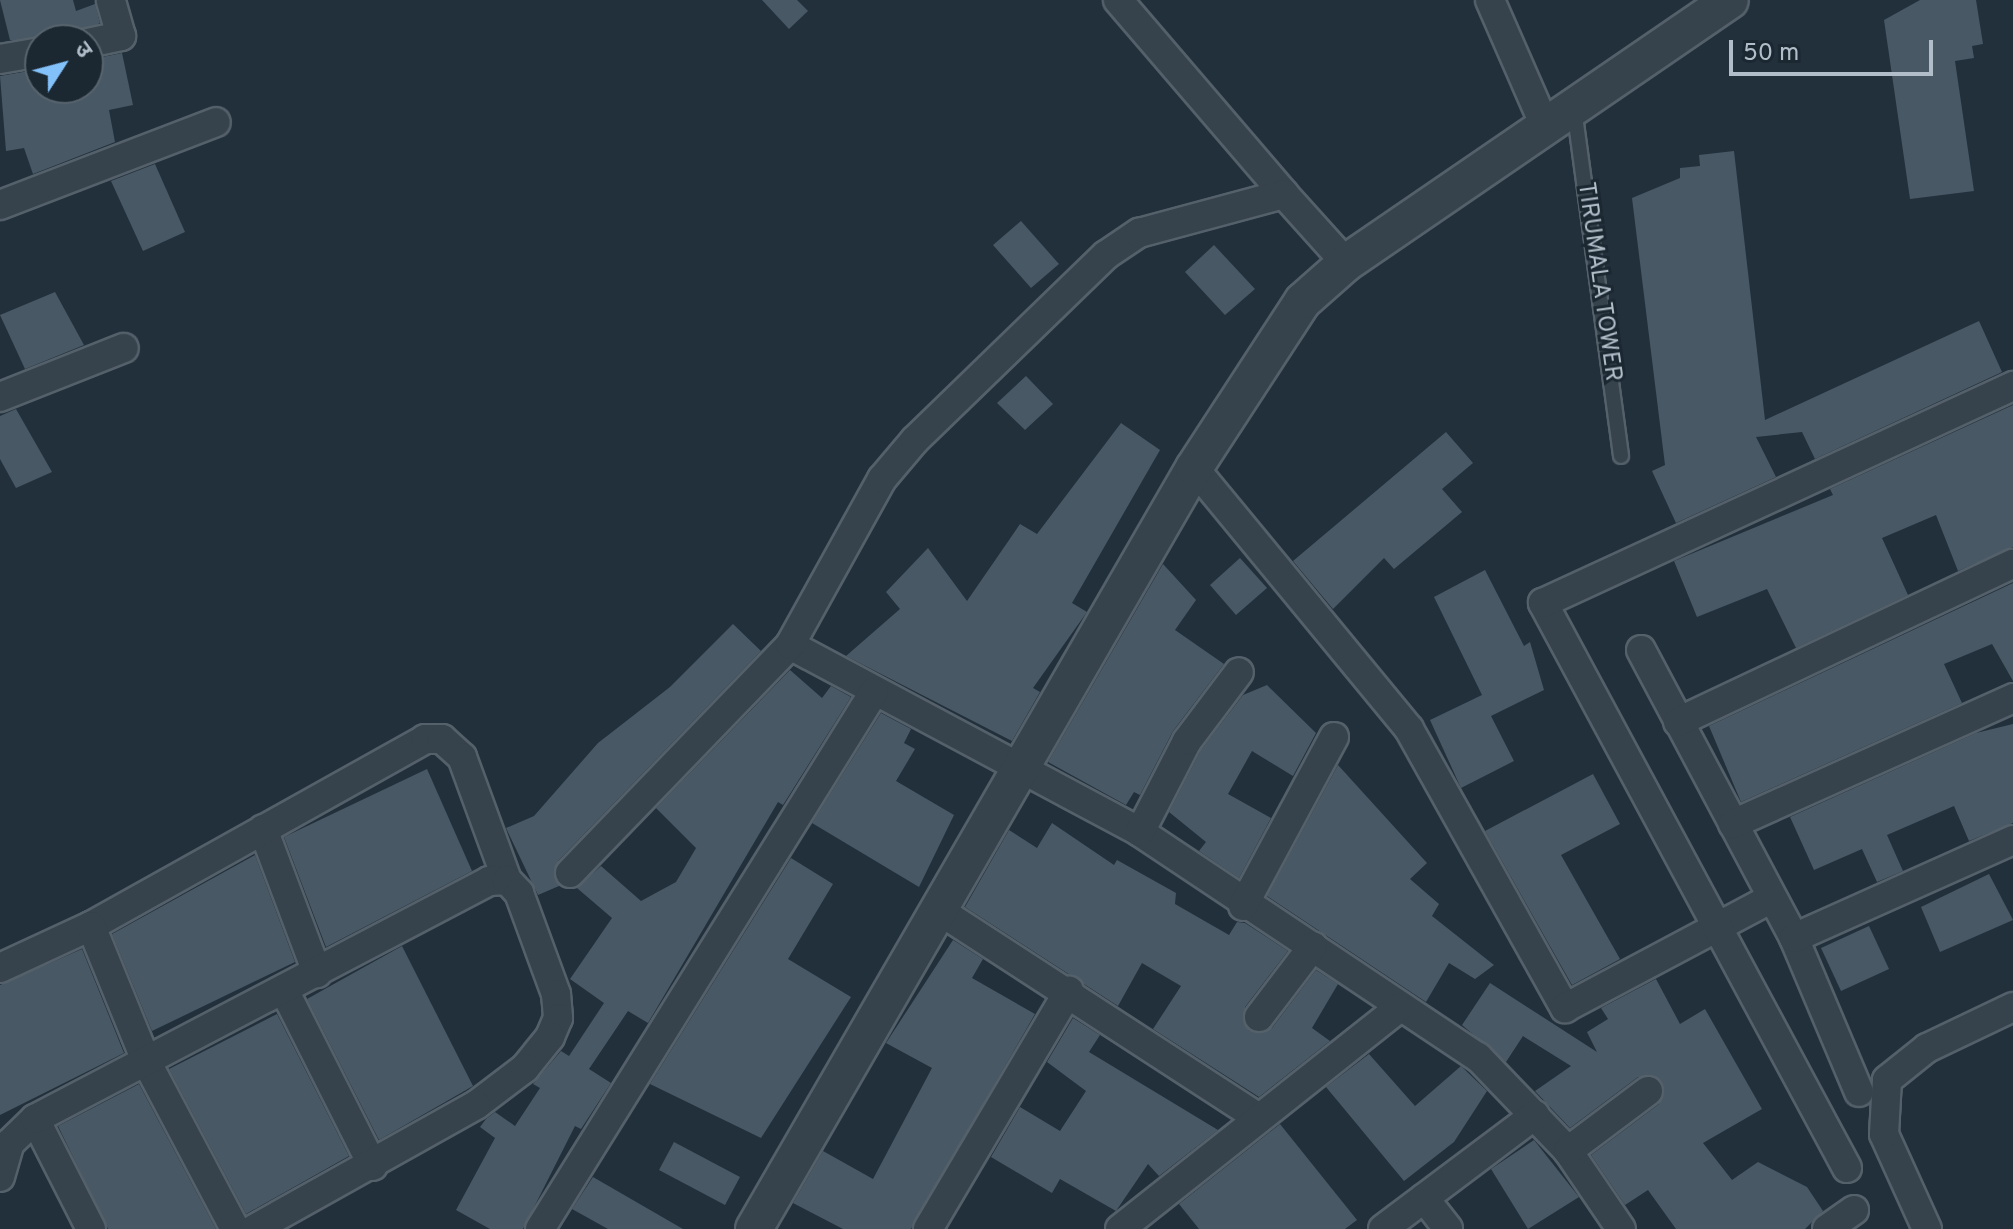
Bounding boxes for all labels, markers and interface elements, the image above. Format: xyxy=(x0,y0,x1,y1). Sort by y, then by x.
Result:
north arrow xyxy=(24,24,104,104)
scale bar xyxy=(1733,24,1937,74)
text: उ xyxy=(67,38,97,64)
text: 50 m xyxy=(1743,39,1799,69)
street label: TIRUMALA TOWER xyxy=(1570,179,1626,385)

